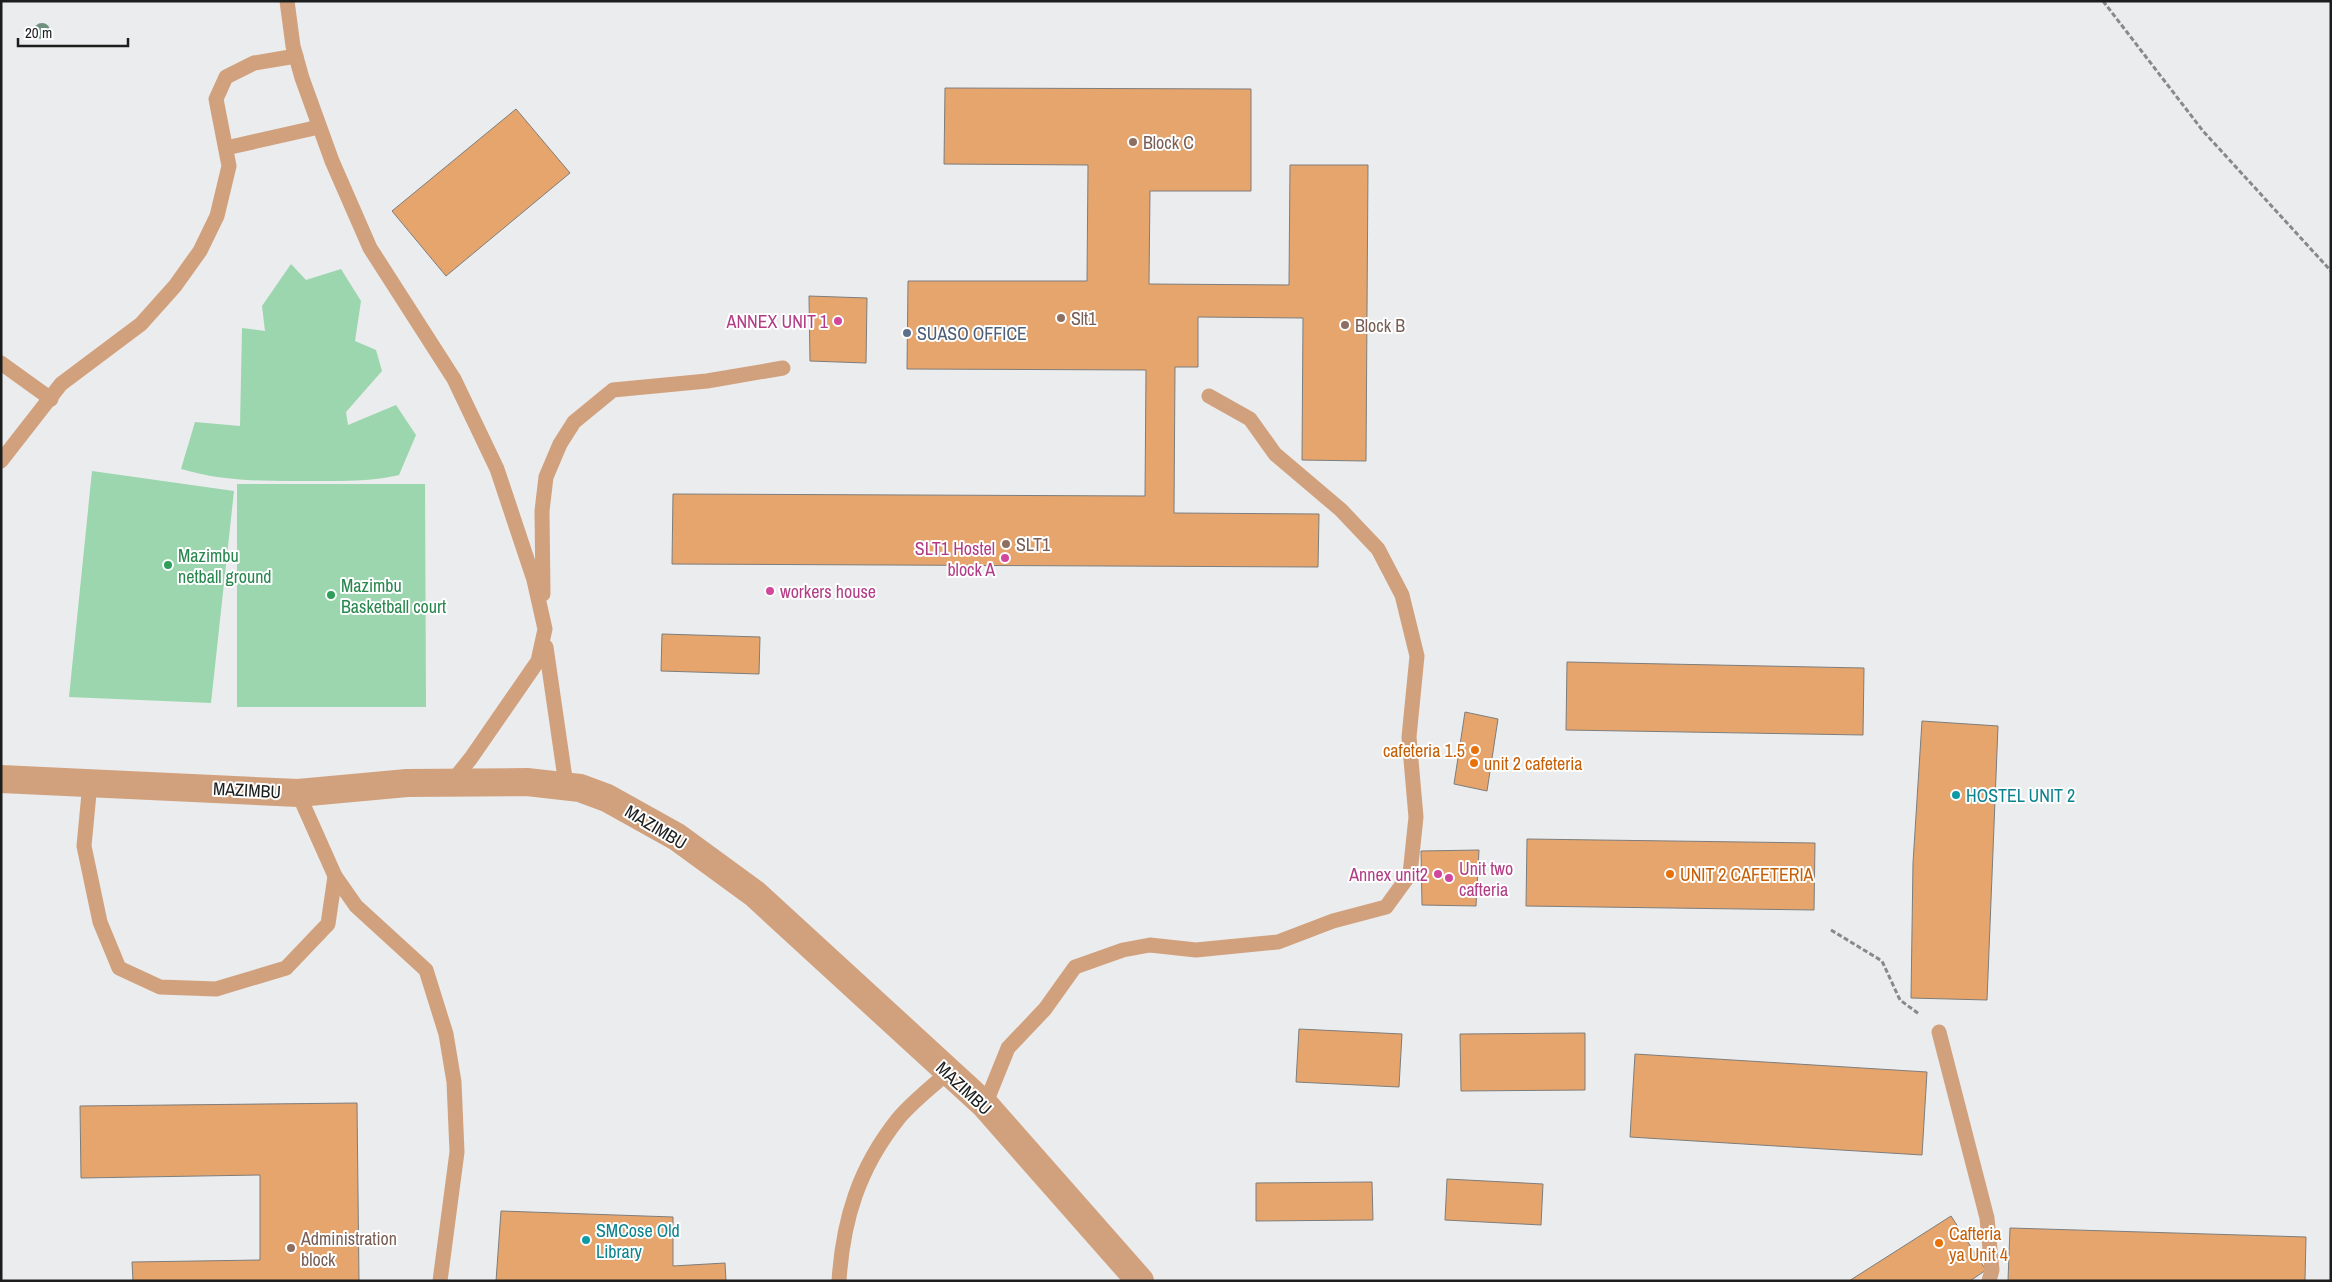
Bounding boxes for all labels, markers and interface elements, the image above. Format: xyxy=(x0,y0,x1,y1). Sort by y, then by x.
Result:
scale bar xyxy=(18,15,128,47)
text: 20 m xyxy=(25,22,52,43)
place label: Block C xyxy=(1143,130,1194,155)
marker: Block C xyxy=(1127,136,1139,148)
place label: Slt1 xyxy=(1071,306,1097,331)
place label: ANNEX UNIT 1 xyxy=(726,309,829,334)
marker: Slt1 xyxy=(1055,312,1067,324)
place label: Block B xyxy=(1355,313,1405,338)
marker: ANNEX UNIT 1 xyxy=(832,315,844,327)
marker: Block B xyxy=(1339,319,1351,331)
place label: SUASO OFFICE xyxy=(917,321,1027,346)
marker: SUASO OFFICE xyxy=(901,327,913,339)
place label: SLT1 xyxy=(1016,532,1051,557)
place label: SLT1 Hostel block A xyxy=(915,536,995,582)
marker: SLT1 xyxy=(1000,538,1012,550)
place label: Mazimbu netball ground xyxy=(178,543,272,589)
marker: SLT1 Hostel block A xyxy=(999,552,1011,564)
marker: Mazimbu netball ground xyxy=(162,559,174,571)
place label: Mazimbu Basketball court xyxy=(341,573,446,619)
place label: workers house xyxy=(780,579,876,604)
marker: workers house xyxy=(764,585,776,597)
marker: Mazimbu Basketball court xyxy=(325,589,337,601)
place label: cafeteria 1.5 xyxy=(1383,738,1465,763)
marker: cafeteria 1.5 xyxy=(1469,744,1481,756)
place label: unit 2 cafeteria xyxy=(1484,751,1582,776)
marker: unit 2 cafeteria xyxy=(1468,757,1480,769)
street label: MAZIMBU xyxy=(212,776,282,804)
place label: HOSTEL UNIT 2 xyxy=(1966,783,2075,808)
marker: HOSTEL UNIT 2 xyxy=(1950,789,1962,801)
street label: MAZIMBU xyxy=(620,799,692,855)
place label: Unit two cafteria xyxy=(1459,856,1513,902)
place label: Annex unit2 xyxy=(1348,862,1428,887)
place label: UNIT 2 CAFETERIA xyxy=(1680,862,1814,887)
marker: Annex unit2 xyxy=(1432,868,1444,880)
marker: UNIT 2 CAFETERIA xyxy=(1664,868,1676,880)
marker: Unit two cafteria xyxy=(1443,872,1455,884)
street label: MAZIMBU xyxy=(931,1056,997,1120)
place label: SMCose Old Library xyxy=(596,1218,680,1264)
place label: Cafteria ya Unit 4 xyxy=(1949,1221,2008,1267)
place label: Administration block xyxy=(300,1226,397,1272)
marker: SMCose Old Library xyxy=(580,1234,592,1246)
marker: Cafteria ya Unit 4 xyxy=(1933,1237,1945,1249)
marker: Administration block xyxy=(285,1242,297,1254)

